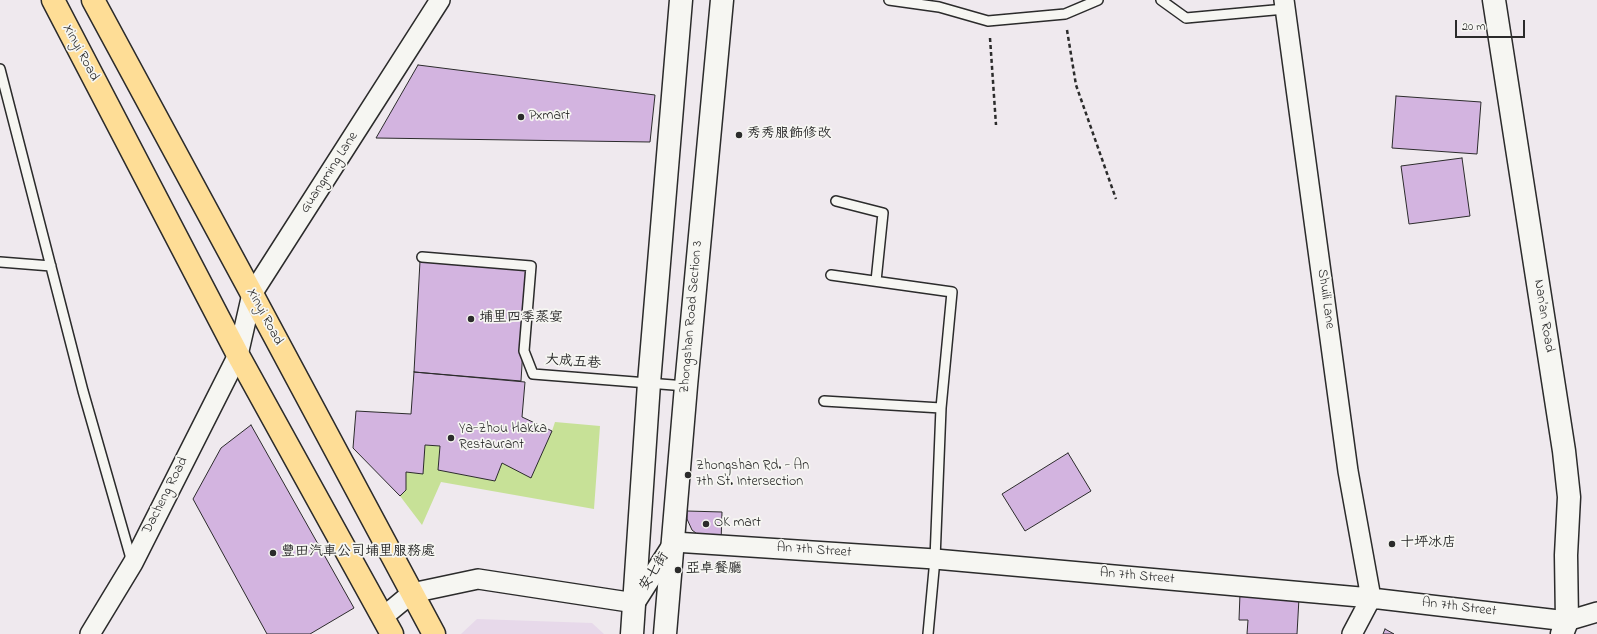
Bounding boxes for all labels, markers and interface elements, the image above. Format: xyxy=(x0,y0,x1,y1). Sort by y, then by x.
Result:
scale bar xyxy=(1457,12,1527,38)
text: 20 m xyxy=(1462,18,1485,36)
street label: Xinyi Road xyxy=(58,22,102,84)
place label: Pxmart xyxy=(529,109,570,125)
marker: Pxmart xyxy=(516,112,526,122)
place label: 秀秀服飾修改 xyxy=(747,127,831,143)
street label: Guangming Lane xyxy=(297,129,363,217)
marker: 秀秀服飾修改 xyxy=(734,130,744,140)
street label: Zhongshan Road Section 3 xyxy=(677,240,707,394)
street label: Shuili Lane xyxy=(1312,268,1338,330)
street label: Nan’an Road xyxy=(1529,278,1557,354)
street label: Xinyi Road xyxy=(242,286,286,348)
place label: 埔里四季蒸宴 xyxy=(479,311,563,327)
marker: 埔里四季蒸宴 xyxy=(466,314,476,324)
street label: 大成五巷 xyxy=(544,353,602,373)
place label: Ya-Zhou Hakka Restaurant xyxy=(459,422,547,454)
marker: Ya-Zhou Hakka Restaurant xyxy=(446,433,456,443)
street label: Dacheng Road xyxy=(139,455,193,537)
place label: Zhongshan Rd. - An 7th St. Intersection xyxy=(696,459,809,492)
marker: Zhongshan Rd. - An 7th St. Intersection xyxy=(683,470,693,480)
place label: OK mart xyxy=(714,516,761,532)
marker: OK mart xyxy=(701,519,711,529)
place label: 十坪冰店 xyxy=(1400,536,1456,552)
marker: 十坪冰店 xyxy=(1387,539,1397,549)
street label: An 7th Street xyxy=(776,540,852,562)
place label: 豐田汽車公司埔里服務處 xyxy=(281,545,435,561)
marker: 豐田汽車公司埔里服務處 xyxy=(268,548,278,558)
street label: 安七街 xyxy=(637,550,673,594)
place label: 亞卓餐廳 xyxy=(686,562,742,578)
marker: 亞卓餐廳 xyxy=(673,565,683,575)
street label: An 7th Street xyxy=(1099,565,1175,589)
street label: An 7th Street xyxy=(1421,595,1497,621)

